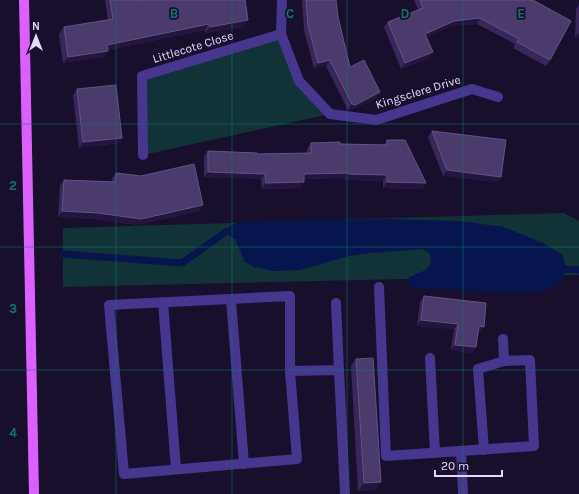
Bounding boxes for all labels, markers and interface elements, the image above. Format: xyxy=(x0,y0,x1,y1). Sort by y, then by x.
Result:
text: B xyxy=(170,6,178,21)
text: C xyxy=(286,6,294,21)
text: D xyxy=(401,6,410,21)
text: E xyxy=(517,6,525,21)
north arrow xyxy=(16,16,56,56)
text: N xyxy=(32,20,40,33)
street label: Littlecote Close xyxy=(151,28,235,66)
street label: Kingsclere Drive xyxy=(374,72,462,112)
text: 2 xyxy=(9,178,17,193)
text: 3 xyxy=(9,301,17,316)
text: 4 xyxy=(9,425,17,440)
scale bar xyxy=(435,452,502,478)
text: 20 m xyxy=(441,459,469,473)

